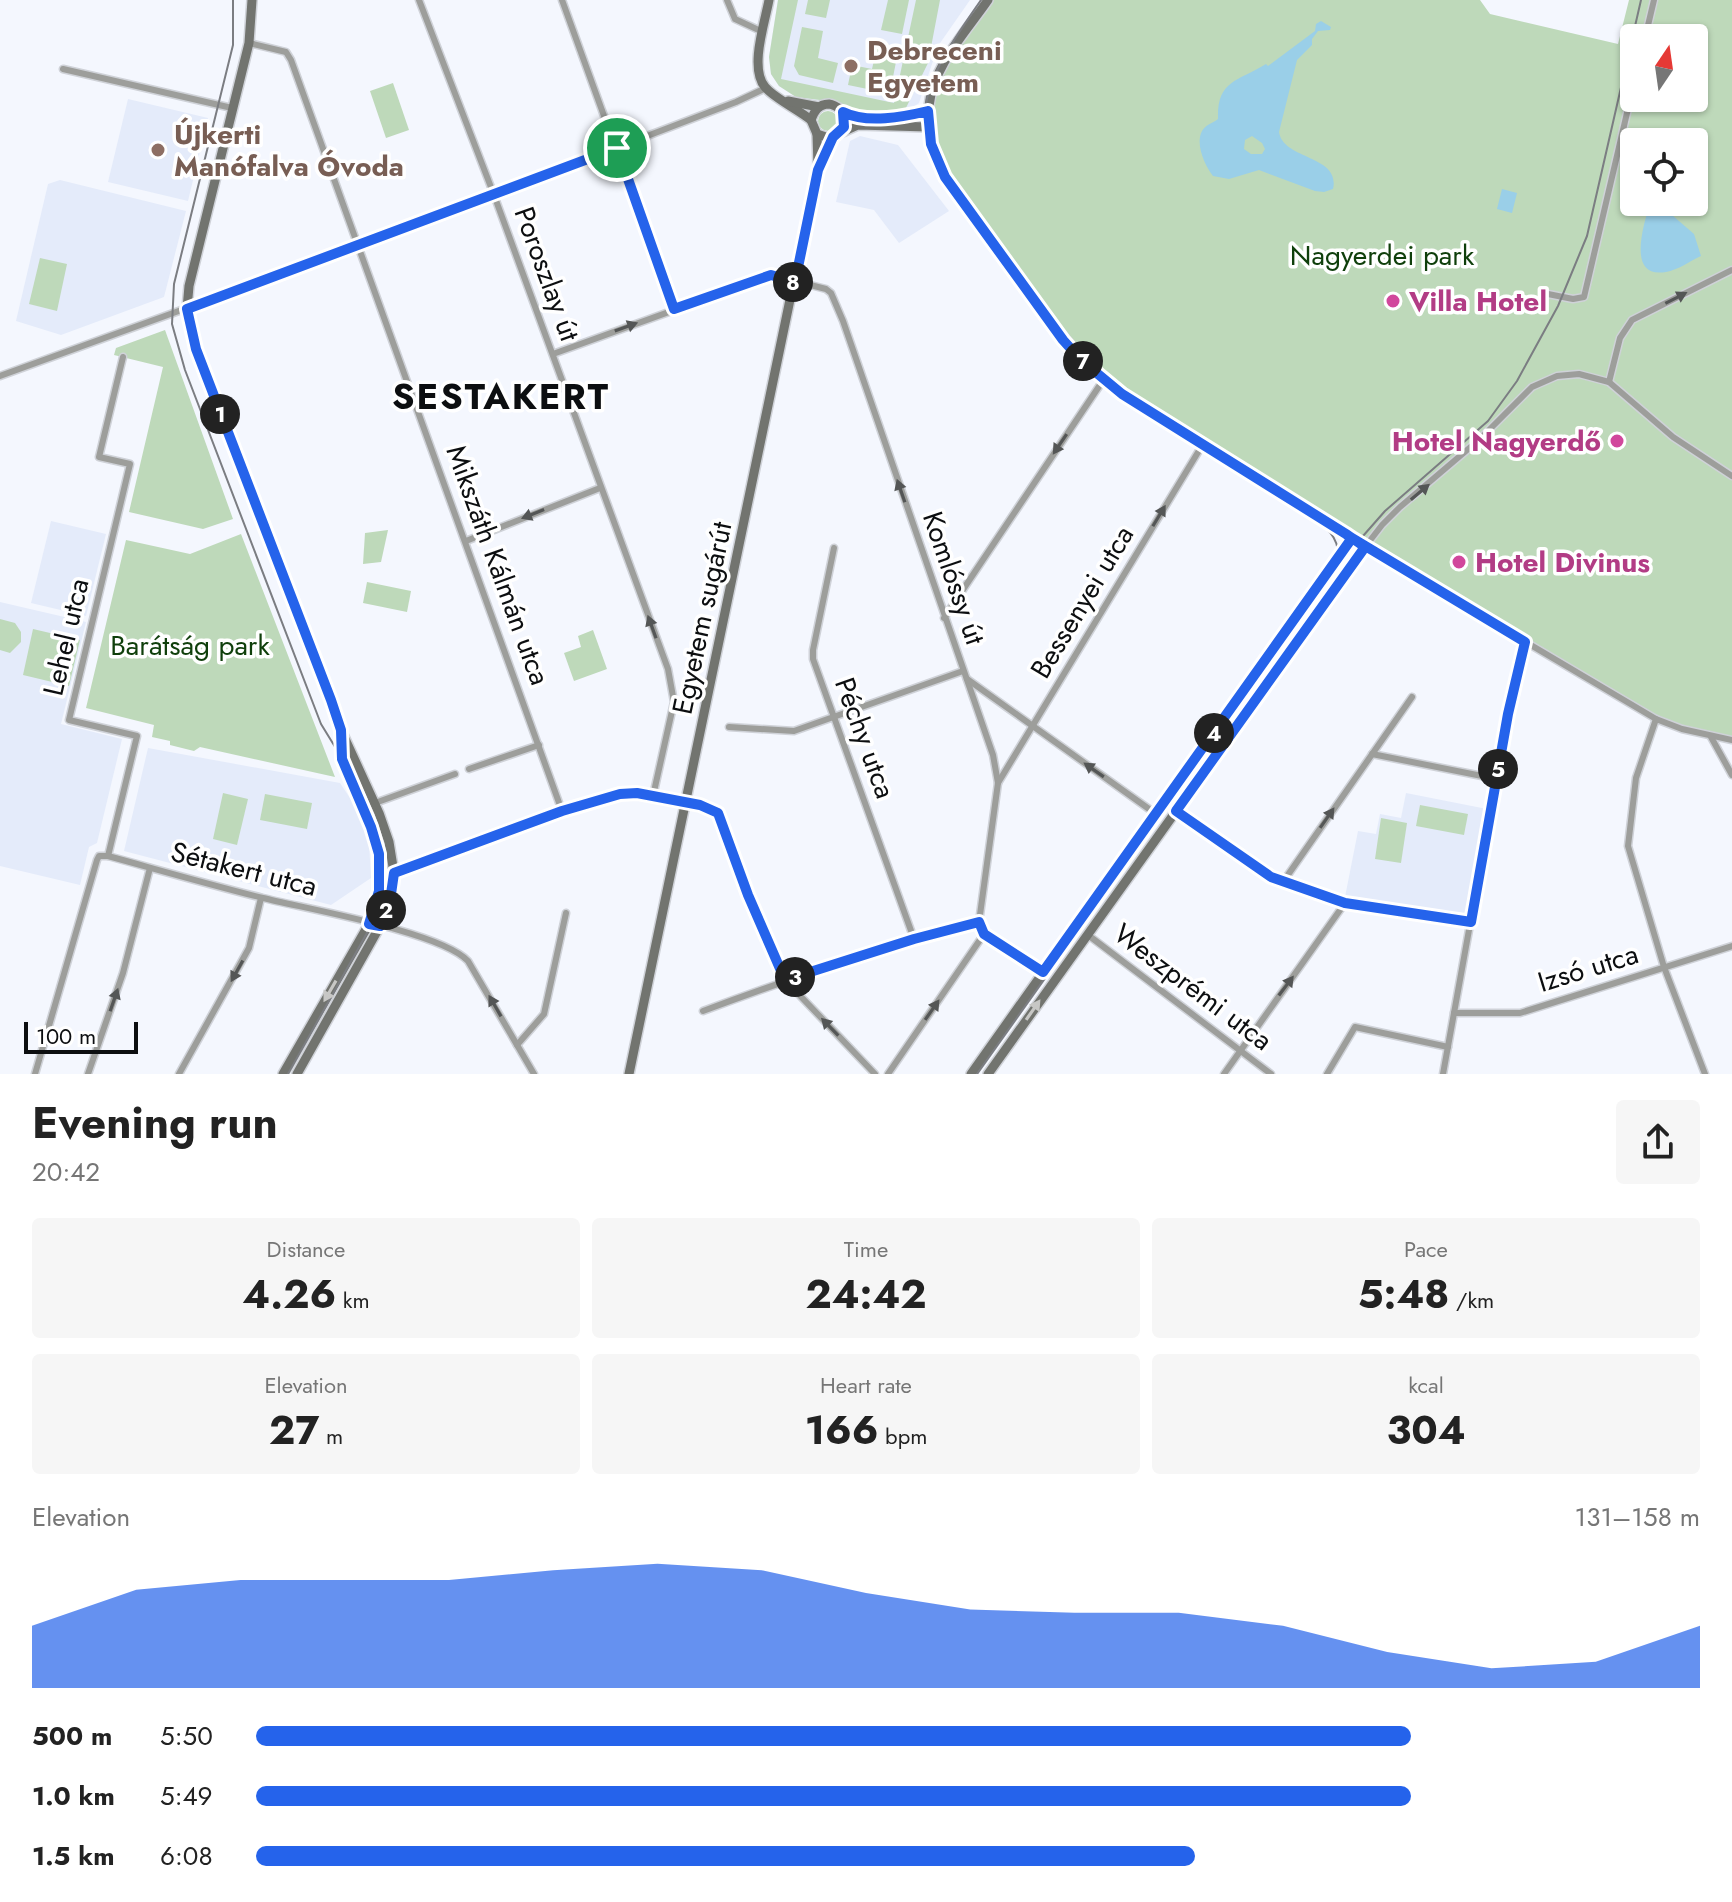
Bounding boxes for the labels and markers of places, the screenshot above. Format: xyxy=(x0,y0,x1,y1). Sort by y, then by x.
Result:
place label: Debreceni Egyetem xyxy=(867,30,1002,103)
marker: Debreceni Egyetem xyxy=(842,57,860,75)
place label: Újkerti Manófalva Óvoda xyxy=(174,114,404,187)
pin xyxy=(583,114,651,182)
marker: Újkerti Manófalva Óvoda xyxy=(149,141,167,159)
pin: 8 xyxy=(773,262,813,302)
place label: Villa Hotel xyxy=(1408,281,1547,322)
marker: Villa Hotel xyxy=(1384,292,1402,310)
pin: 7 xyxy=(1063,341,1103,381)
pin: 1 xyxy=(200,394,240,434)
place label: Hotel Nagyerdő xyxy=(1392,421,1601,462)
marker: Hotel Nagyerdő xyxy=(1608,432,1626,450)
place label: Hotel Divinus xyxy=(1475,542,1650,583)
marker: Hotel Divinus xyxy=(1450,553,1468,571)
pin: 4 xyxy=(1194,713,1234,753)
pin: 5 xyxy=(1478,749,1518,789)
pin: 2 xyxy=(366,890,406,930)
pin: 3 xyxy=(775,957,815,997)

